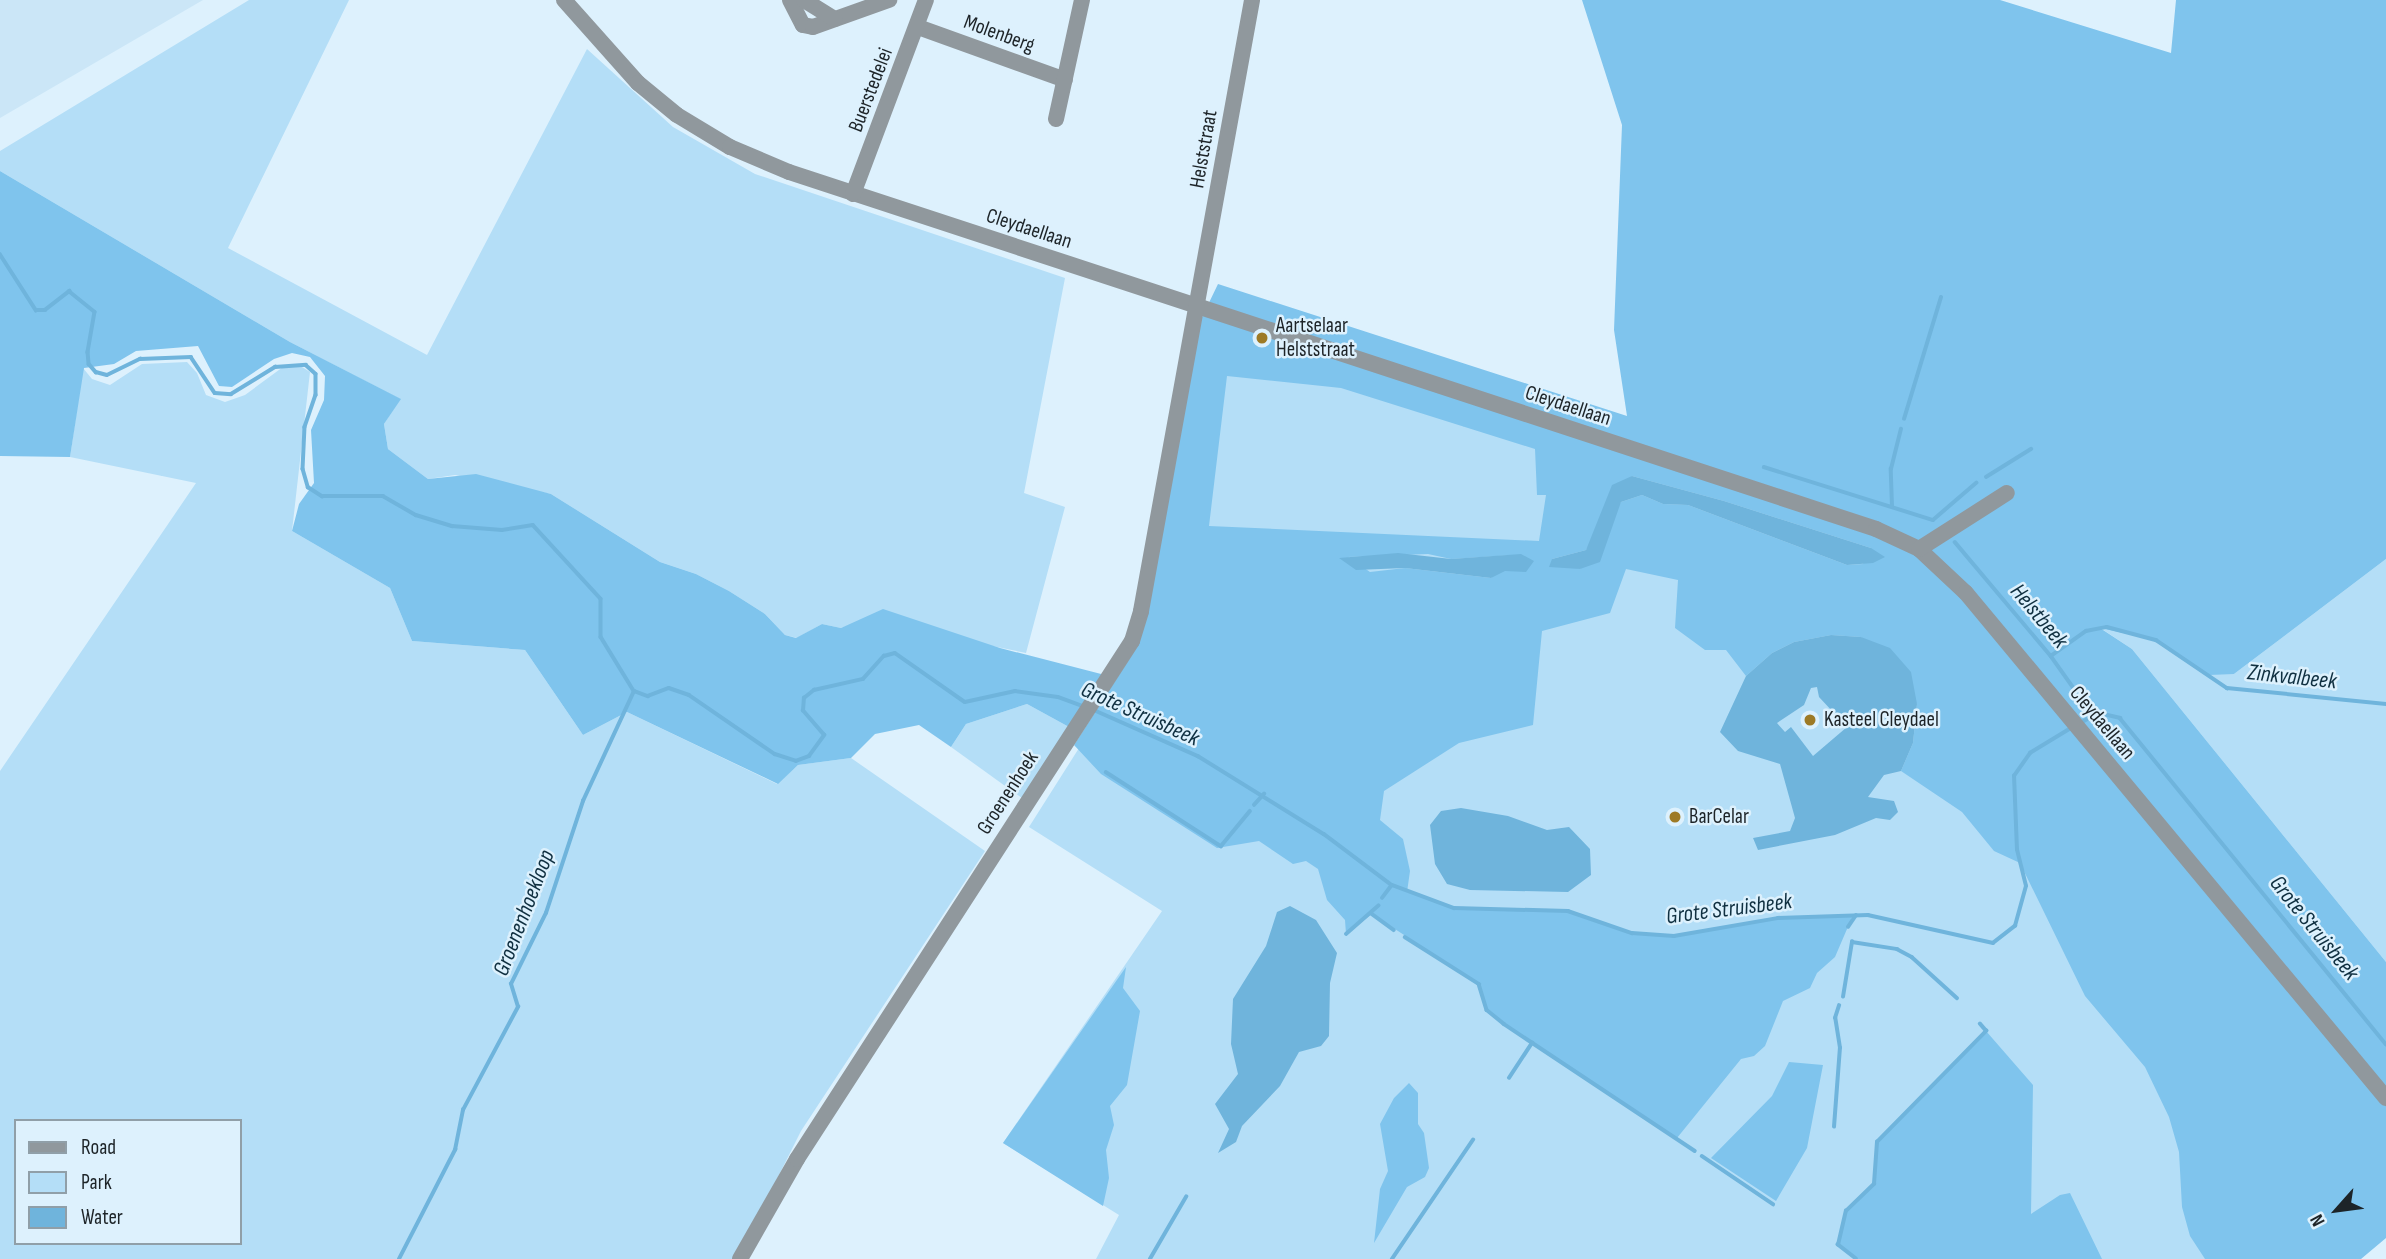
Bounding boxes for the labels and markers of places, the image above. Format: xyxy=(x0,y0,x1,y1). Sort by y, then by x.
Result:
place label: Aartselaar Helststraat xyxy=(1276,313,1355,363)
marker: Aartselaar Helststraat xyxy=(1254,330,1270,346)
place label: Kasteel Cleydael xyxy=(1824,707,1939,733)
marker: Kasteel Cleydael xyxy=(1802,712,1818,728)
place label: BarCelar xyxy=(1689,804,1749,830)
marker: BarCelar xyxy=(1667,809,1683,825)

